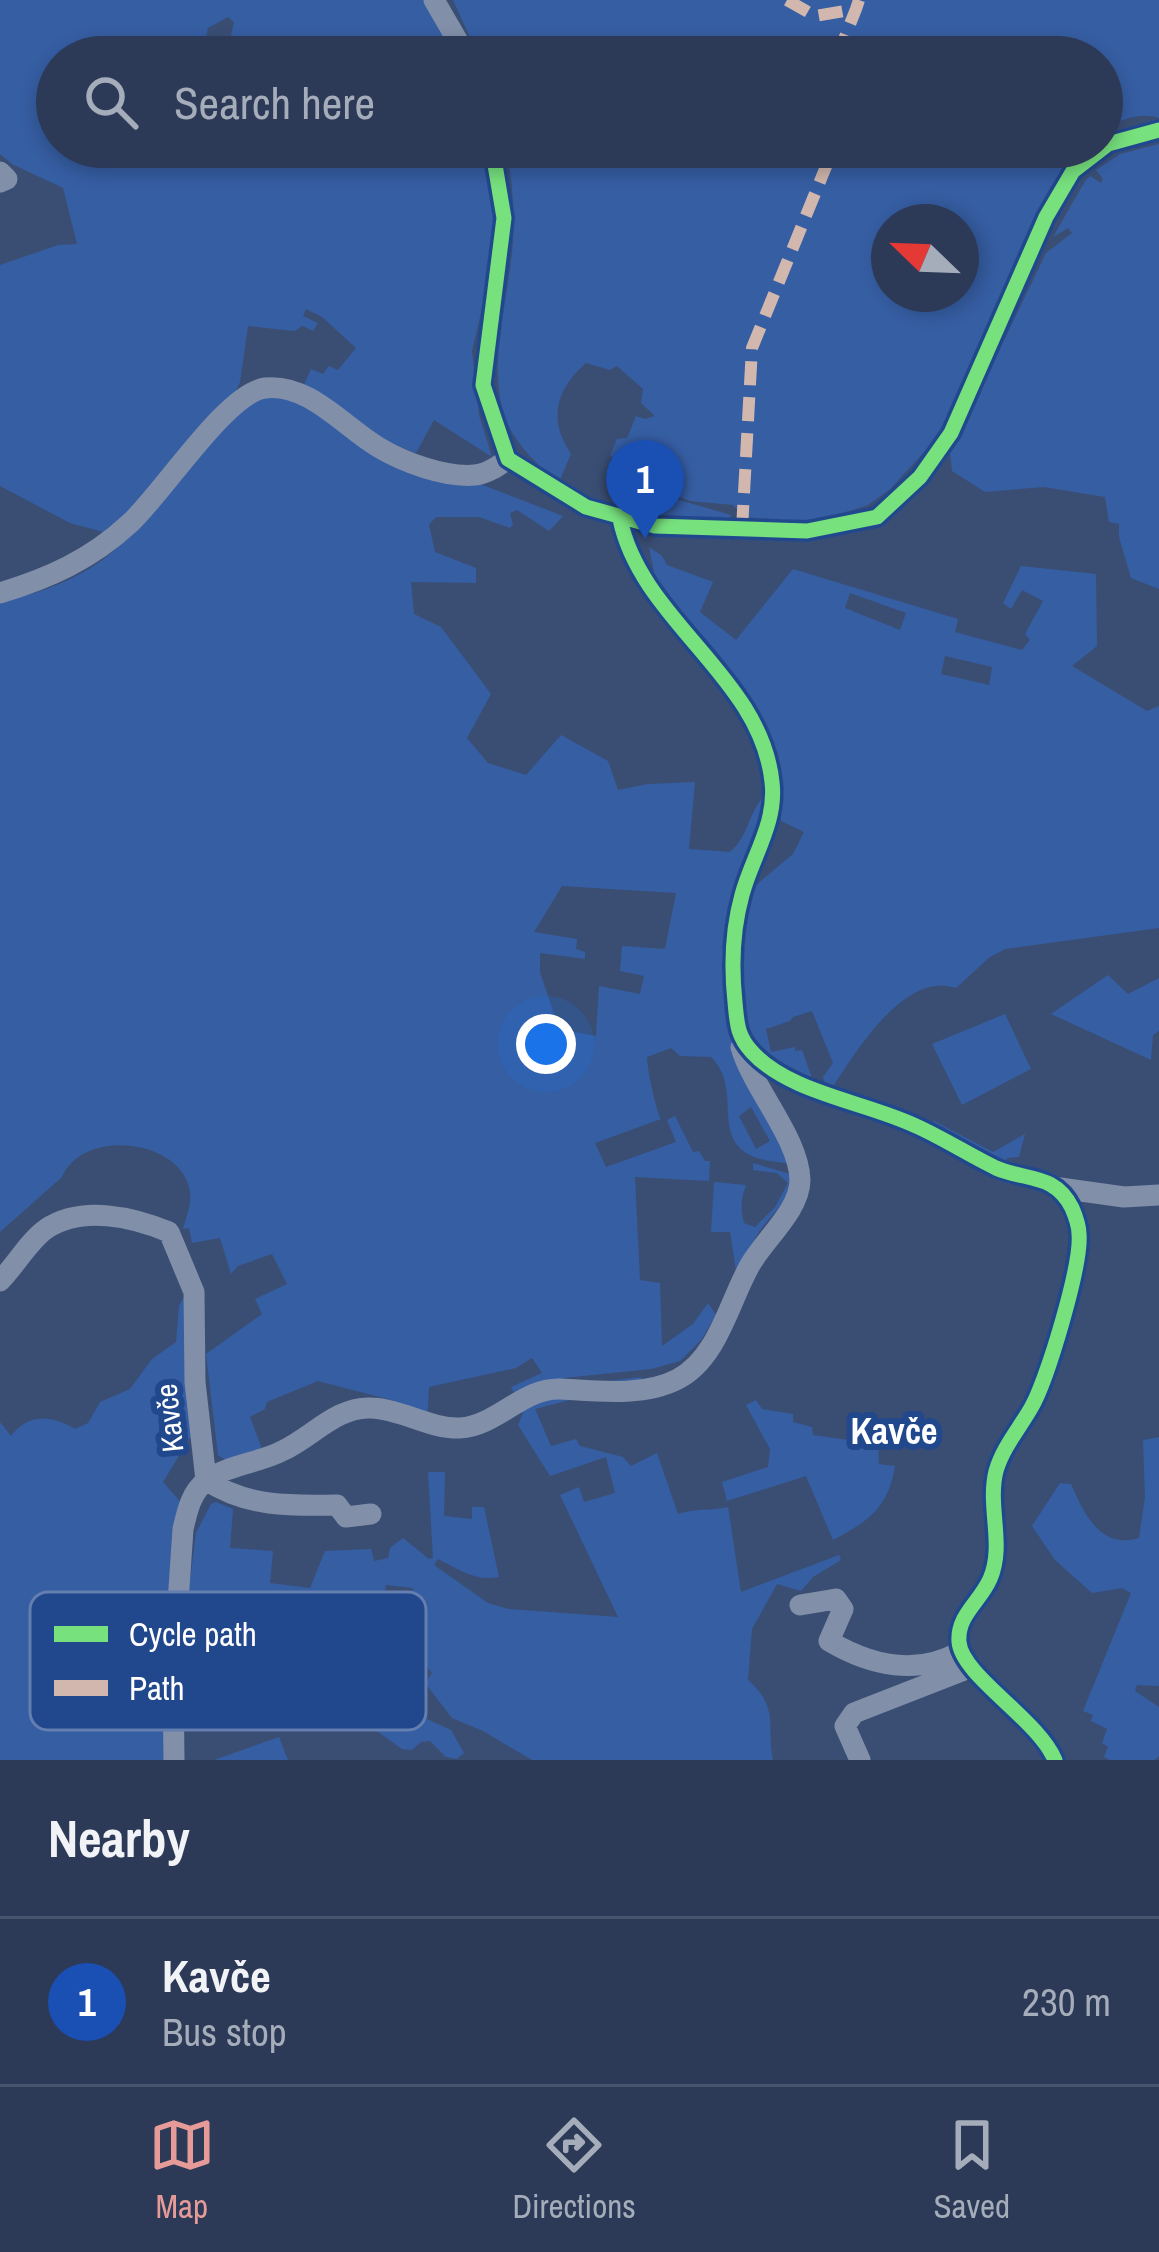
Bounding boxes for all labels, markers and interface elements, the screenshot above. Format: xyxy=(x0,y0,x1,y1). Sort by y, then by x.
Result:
search box xyxy=(36,36,1123,168)
icon: search xyxy=(78,69,144,135)
text: Search here xyxy=(174,72,375,133)
north arrow xyxy=(871,204,979,312)
pin: 1 xyxy=(606,440,684,539)
your location xyxy=(516,1014,576,1074)
street label: Kavče xyxy=(146,1382,192,1454)
district label: Kavče xyxy=(851,1407,937,1455)
legend xyxy=(30,1592,426,1730)
text: Cycle path xyxy=(129,1612,257,1656)
text: Path xyxy=(129,1666,185,1710)
text: Nearby xyxy=(48,1804,190,1873)
text: Kavče xyxy=(162,1945,271,2006)
text: 1 xyxy=(78,1976,96,2028)
text: 230 m xyxy=(1022,1976,1111,2028)
text: Bus stop xyxy=(162,2006,286,2058)
tab: Map xyxy=(149,2112,215,2228)
tab: Directions xyxy=(512,2112,636,2228)
tab: Saved xyxy=(933,2112,1010,2228)

